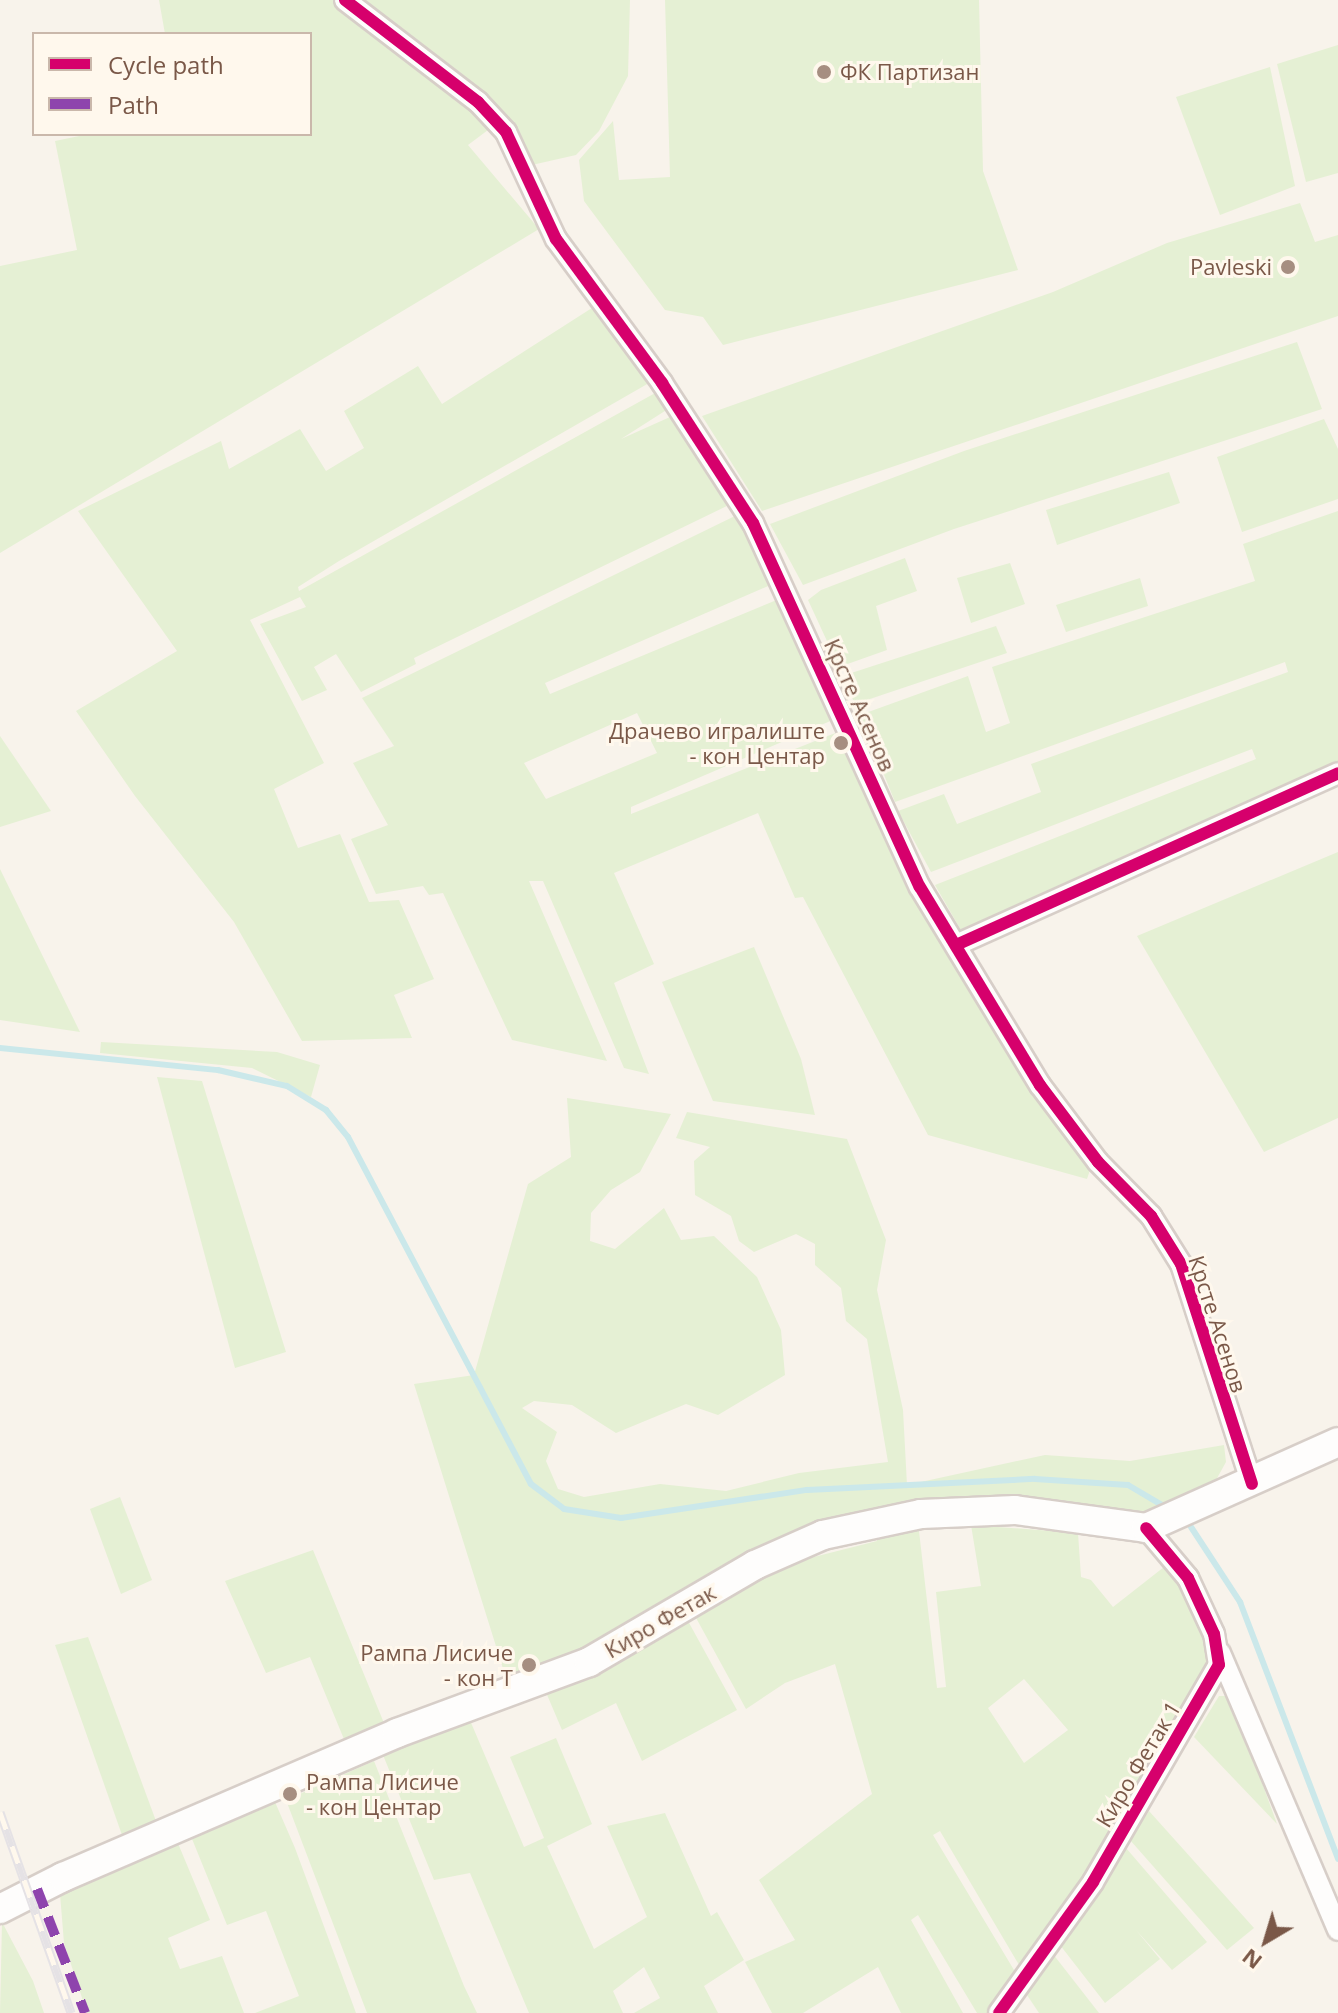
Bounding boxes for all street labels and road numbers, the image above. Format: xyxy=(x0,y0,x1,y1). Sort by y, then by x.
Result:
street label: Крсте Асенов xyxy=(819,635,901,775)
street label: Крсте Асенов xyxy=(1183,1252,1253,1396)
street label: Киро Фетак xyxy=(600,1579,720,1663)
street label: Киро Фетак 1 xyxy=(1090,1696,1186,1832)

